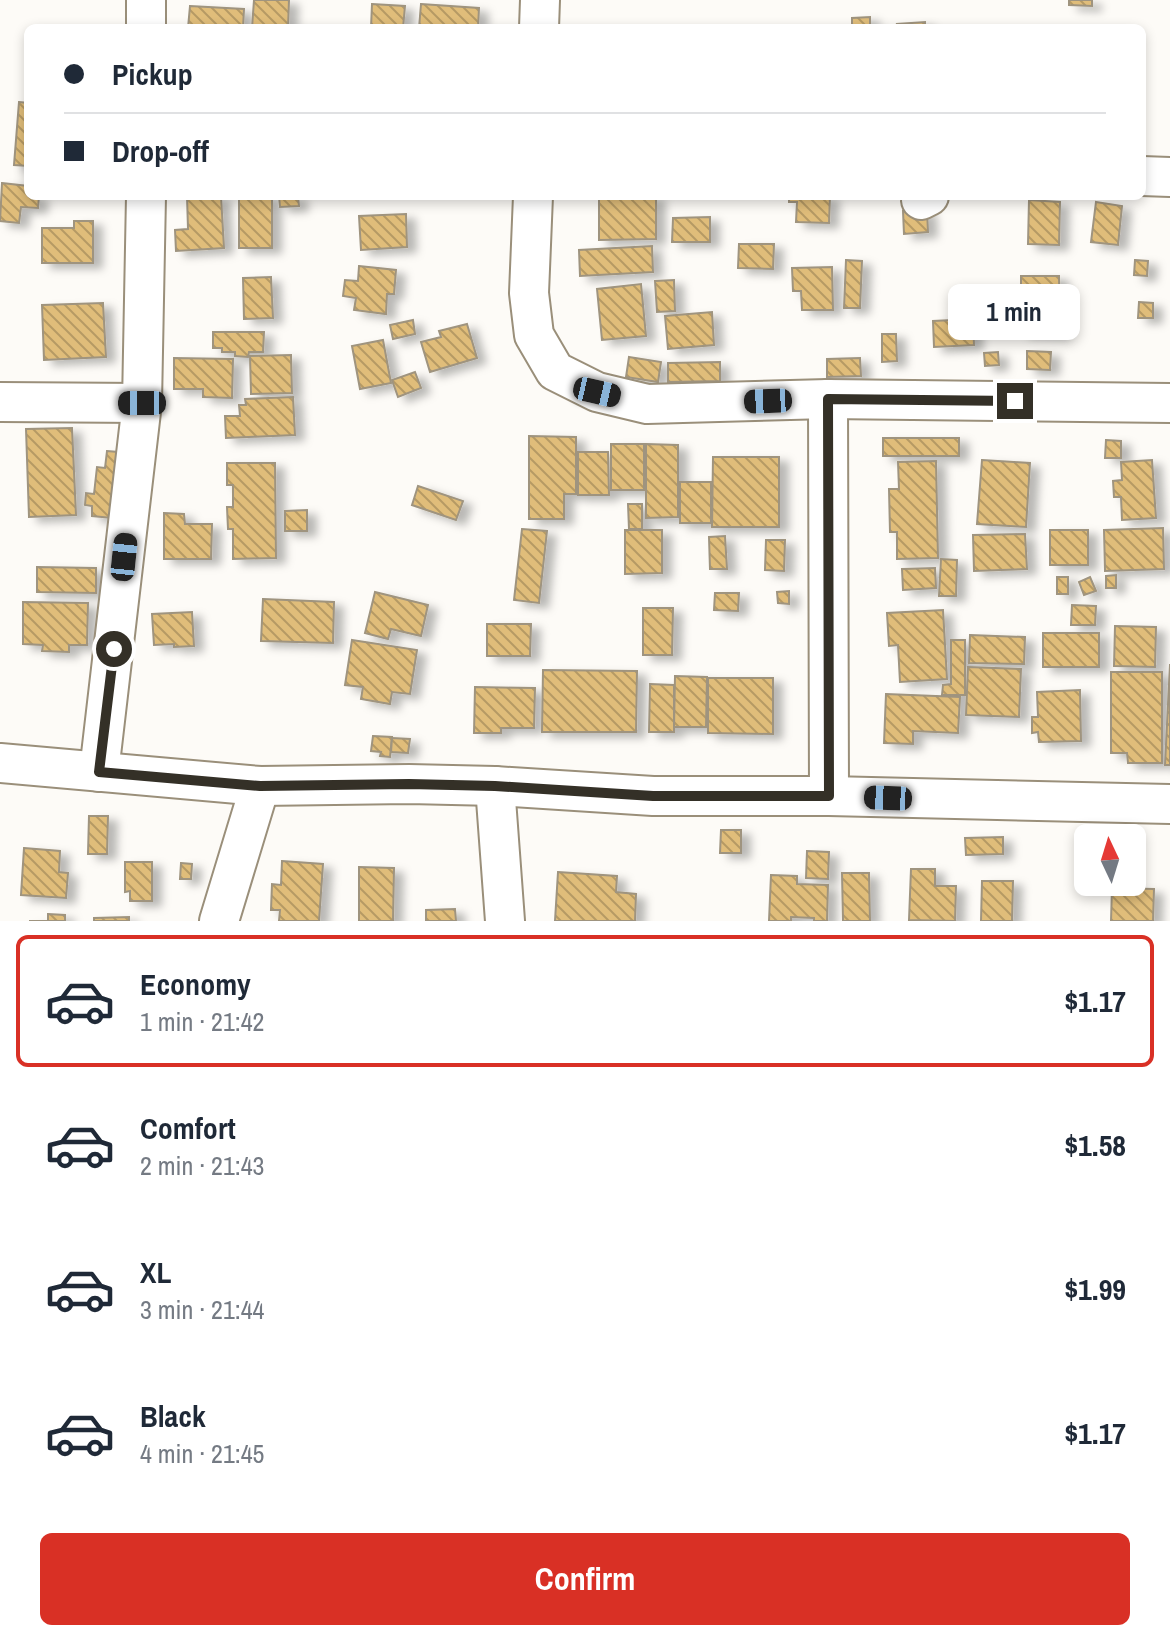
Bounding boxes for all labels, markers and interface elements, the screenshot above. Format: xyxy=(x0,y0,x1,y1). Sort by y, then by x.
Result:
text: Pickup xyxy=(112,54,193,94)
text: Drop-off xyxy=(112,131,209,171)
callout: 1 min xyxy=(949,285,1081,341)
text: 1 min xyxy=(986,294,1042,329)
car xyxy=(571,375,623,409)
route end xyxy=(997,383,1033,419)
car xyxy=(744,388,792,414)
car xyxy=(118,391,166,415)
car xyxy=(110,532,138,582)
route start xyxy=(96,631,132,667)
car xyxy=(864,785,912,811)
north arrow xyxy=(1074,824,1146,896)
map controls xyxy=(1074,824,1146,896)
text: Economy xyxy=(140,964,251,1004)
icon: car xyxy=(44,965,116,1037)
text: $1.17 xyxy=(1064,981,1126,1021)
text: 1 min · 21:42 xyxy=(140,1004,264,1039)
text: Comfort xyxy=(140,1108,236,1148)
icon: car xyxy=(44,1109,116,1181)
text: $1.58 xyxy=(1064,1125,1126,1165)
text: 2 min · 21:43 xyxy=(140,1148,264,1183)
text: XL xyxy=(140,1252,171,1292)
icon: car xyxy=(44,1253,116,1325)
text: $1.99 xyxy=(1064,1269,1126,1309)
text: 3 min · 21:44 xyxy=(140,1292,264,1327)
text: Black xyxy=(140,1396,206,1436)
icon: car xyxy=(44,1397,116,1469)
text: $1.17 xyxy=(1064,1413,1126,1453)
text: 4 min · 21:45 xyxy=(140,1436,264,1471)
button: Confirm xyxy=(40,1533,1130,1625)

